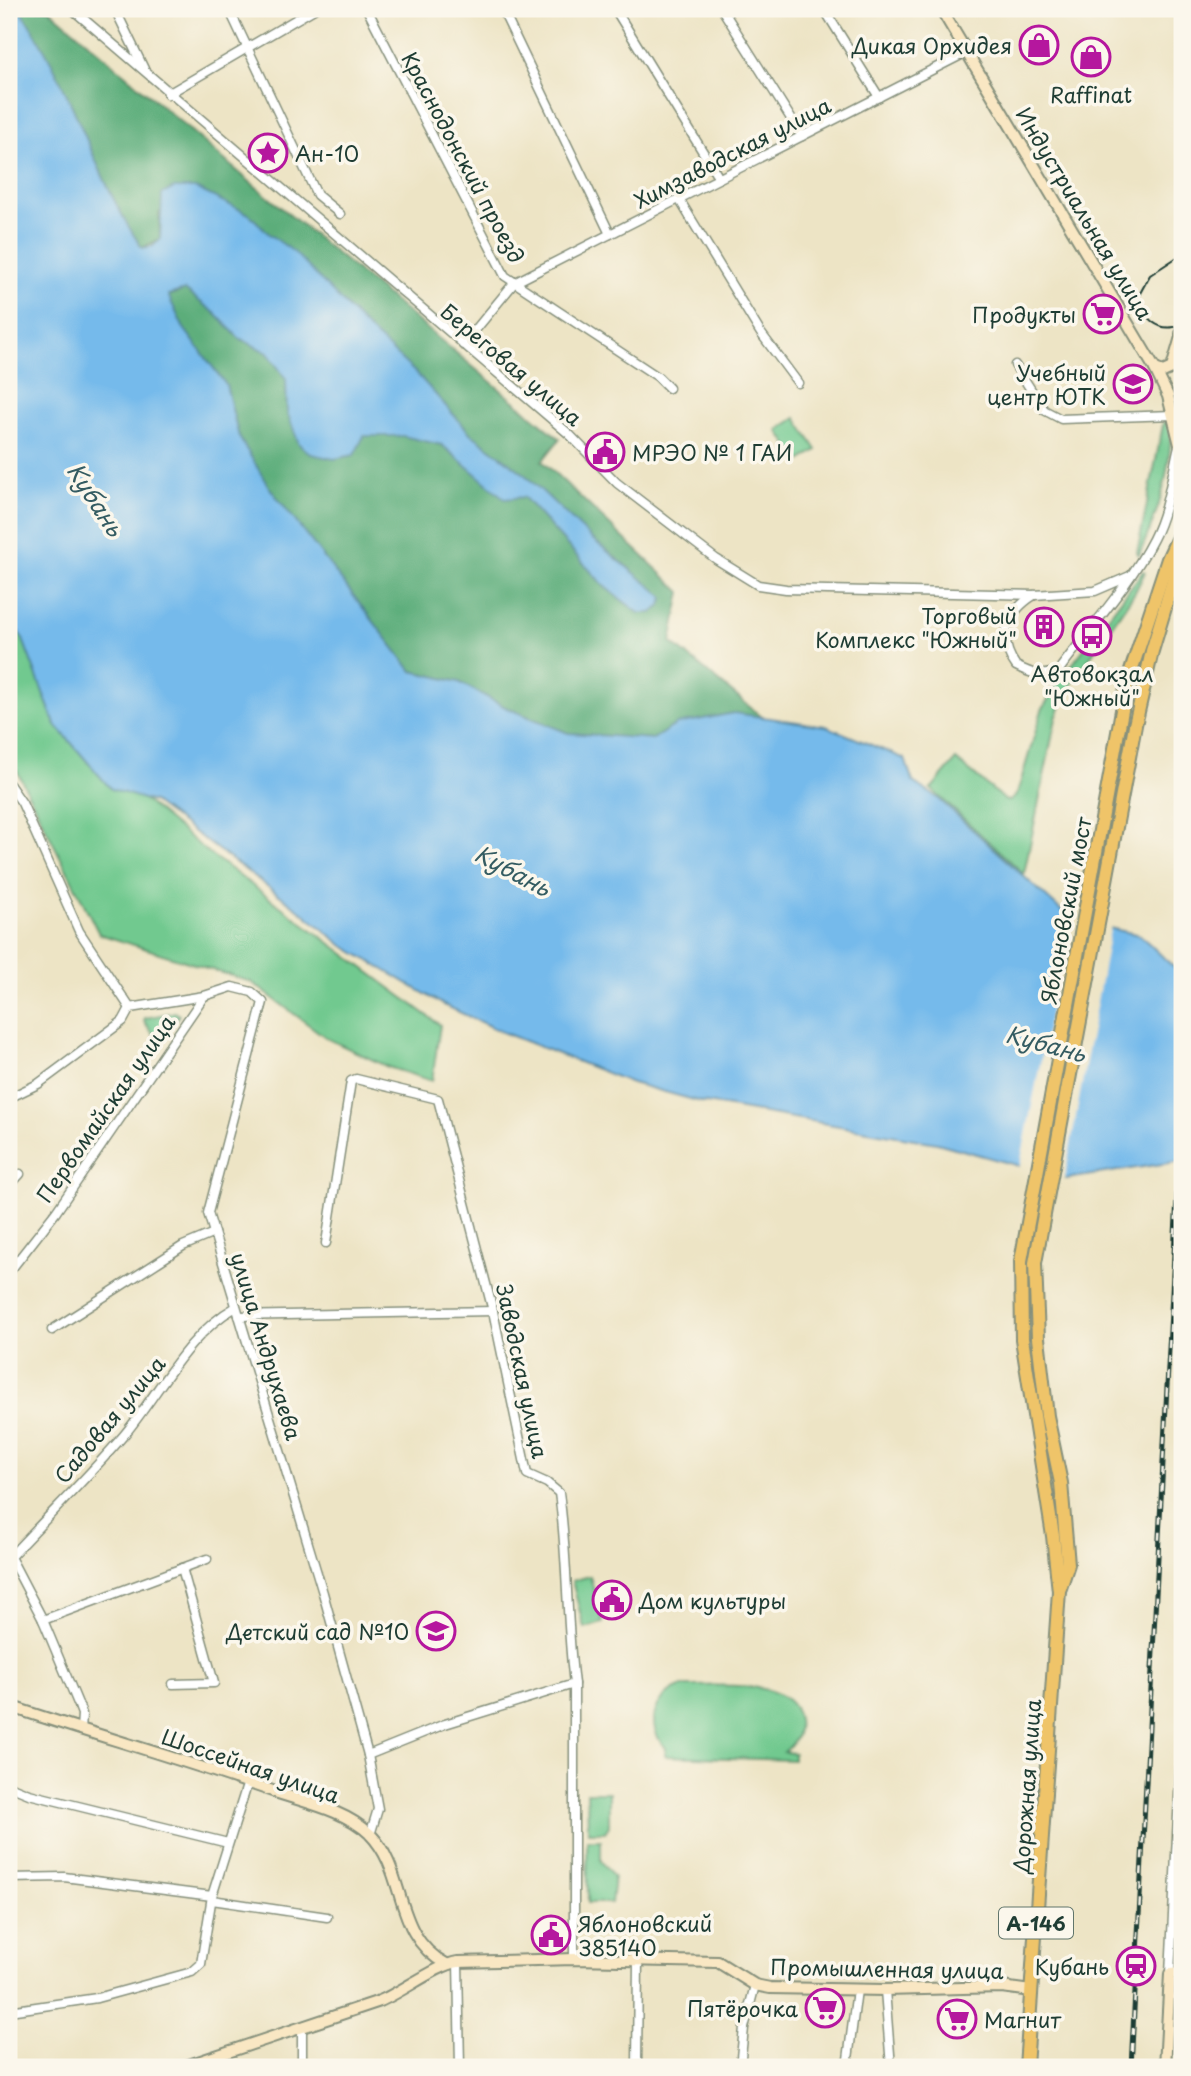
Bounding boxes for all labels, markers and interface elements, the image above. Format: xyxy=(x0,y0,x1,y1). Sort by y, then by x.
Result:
shop icon: Дикая Орхидея xyxy=(1018,24,1060,66)
place label: Дикая Орхидея xyxy=(851,29,1012,61)
shop icon: Raffinat xyxy=(1070,36,1112,78)
street label: Краснодонский проезд xyxy=(395,46,533,268)
place label: Raffinat xyxy=(1050,78,1132,110)
street label: Химзаводская улица xyxy=(628,88,837,216)
street label: Индустриальная улица xyxy=(1009,100,1162,326)
place icon: Ан-10 xyxy=(247,132,289,174)
place label: Ан-10 xyxy=(295,137,359,169)
supermarket icon: Продукты xyxy=(1082,293,1124,335)
street label: Береговая улица xyxy=(434,295,590,433)
place label: Продукты xyxy=(972,298,1076,330)
place label: Учебный центр ЮТК xyxy=(987,356,1106,412)
school or university icon: Учебный центр ЮТК xyxy=(1112,363,1154,405)
public building icon: МРЭО № 1 ГАИ xyxy=(584,431,626,473)
place label: МРЭО № 1 ГАИ xyxy=(632,436,792,468)
water label: Кубань xyxy=(59,455,134,544)
place label: Торговый Комплекс "Южный" xyxy=(815,599,1017,655)
building icon: Торговый Комплекс "Южный" xyxy=(1023,606,1065,648)
bus stop icon: Автовокзал "Южный" xyxy=(1071,615,1113,657)
place label: Автовокзал "Южный" xyxy=(1031,657,1153,713)
street label: Яблоновский мост xyxy=(1031,813,1099,1006)
water label: Кубань xyxy=(469,835,558,905)
street label: Первомайская улица xyxy=(28,1007,182,1208)
water label: Кубань xyxy=(1002,1016,1091,1071)
street label: улица Андрухаева xyxy=(223,1248,311,1444)
street label: Заводская улица xyxy=(489,1281,557,1462)
street label: Садовая улица xyxy=(46,1348,173,1490)
public building icon: Дом культуры xyxy=(591,1579,633,1621)
place label: Дом культуры xyxy=(638,1584,786,1616)
school or university icon: Детский сад №10 xyxy=(415,1610,457,1652)
place label: Детский сад №10 xyxy=(225,1615,409,1647)
street label: Дорожная улица xyxy=(1004,1697,1048,1875)
street label: Шоссейная улица xyxy=(158,1720,345,1811)
place label: Яблоновский 385140 xyxy=(578,1907,712,1963)
road number: А-146 xyxy=(999,1908,1073,1938)
public building icon: Яблоновский 385140 xyxy=(530,1914,572,1956)
station icon: Кубань xyxy=(1115,1945,1157,1987)
street label: Промышленная улица xyxy=(770,1950,1005,1986)
place label: Кубань xyxy=(1035,1950,1109,1982)
supermarket icon: Пятёрочка xyxy=(804,1987,846,2029)
place label: Пятёрочка xyxy=(687,1992,799,2024)
supermarket icon: Магнит xyxy=(936,1998,978,2040)
place label: Магнит xyxy=(984,2003,1061,2035)

